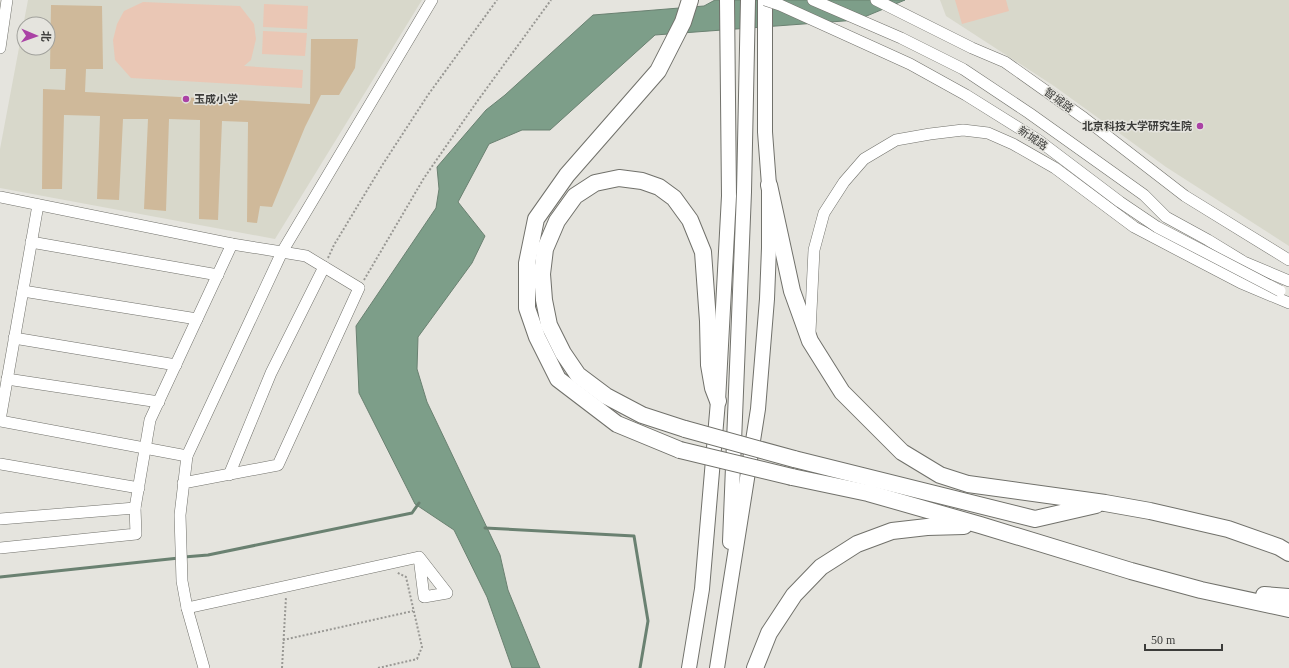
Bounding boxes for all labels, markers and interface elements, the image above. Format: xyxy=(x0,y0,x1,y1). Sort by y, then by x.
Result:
north arrow xyxy=(16,16,56,56)
text: 北 xyxy=(40,31,52,42)
street label: 智城路 xyxy=(1042,85,1076,115)
place label: 玉成小学 xyxy=(194,93,238,105)
marker: 玉成小学 xyxy=(181,94,191,104)
place label: 北京科技大学研究生院 xyxy=(1082,120,1192,132)
marker: 北京科技大学研究生院 xyxy=(1195,121,1205,131)
street label: 新城路 xyxy=(1016,124,1050,152)
scale bar xyxy=(1145,626,1222,652)
text: 50 m xyxy=(1151,633,1176,647)

